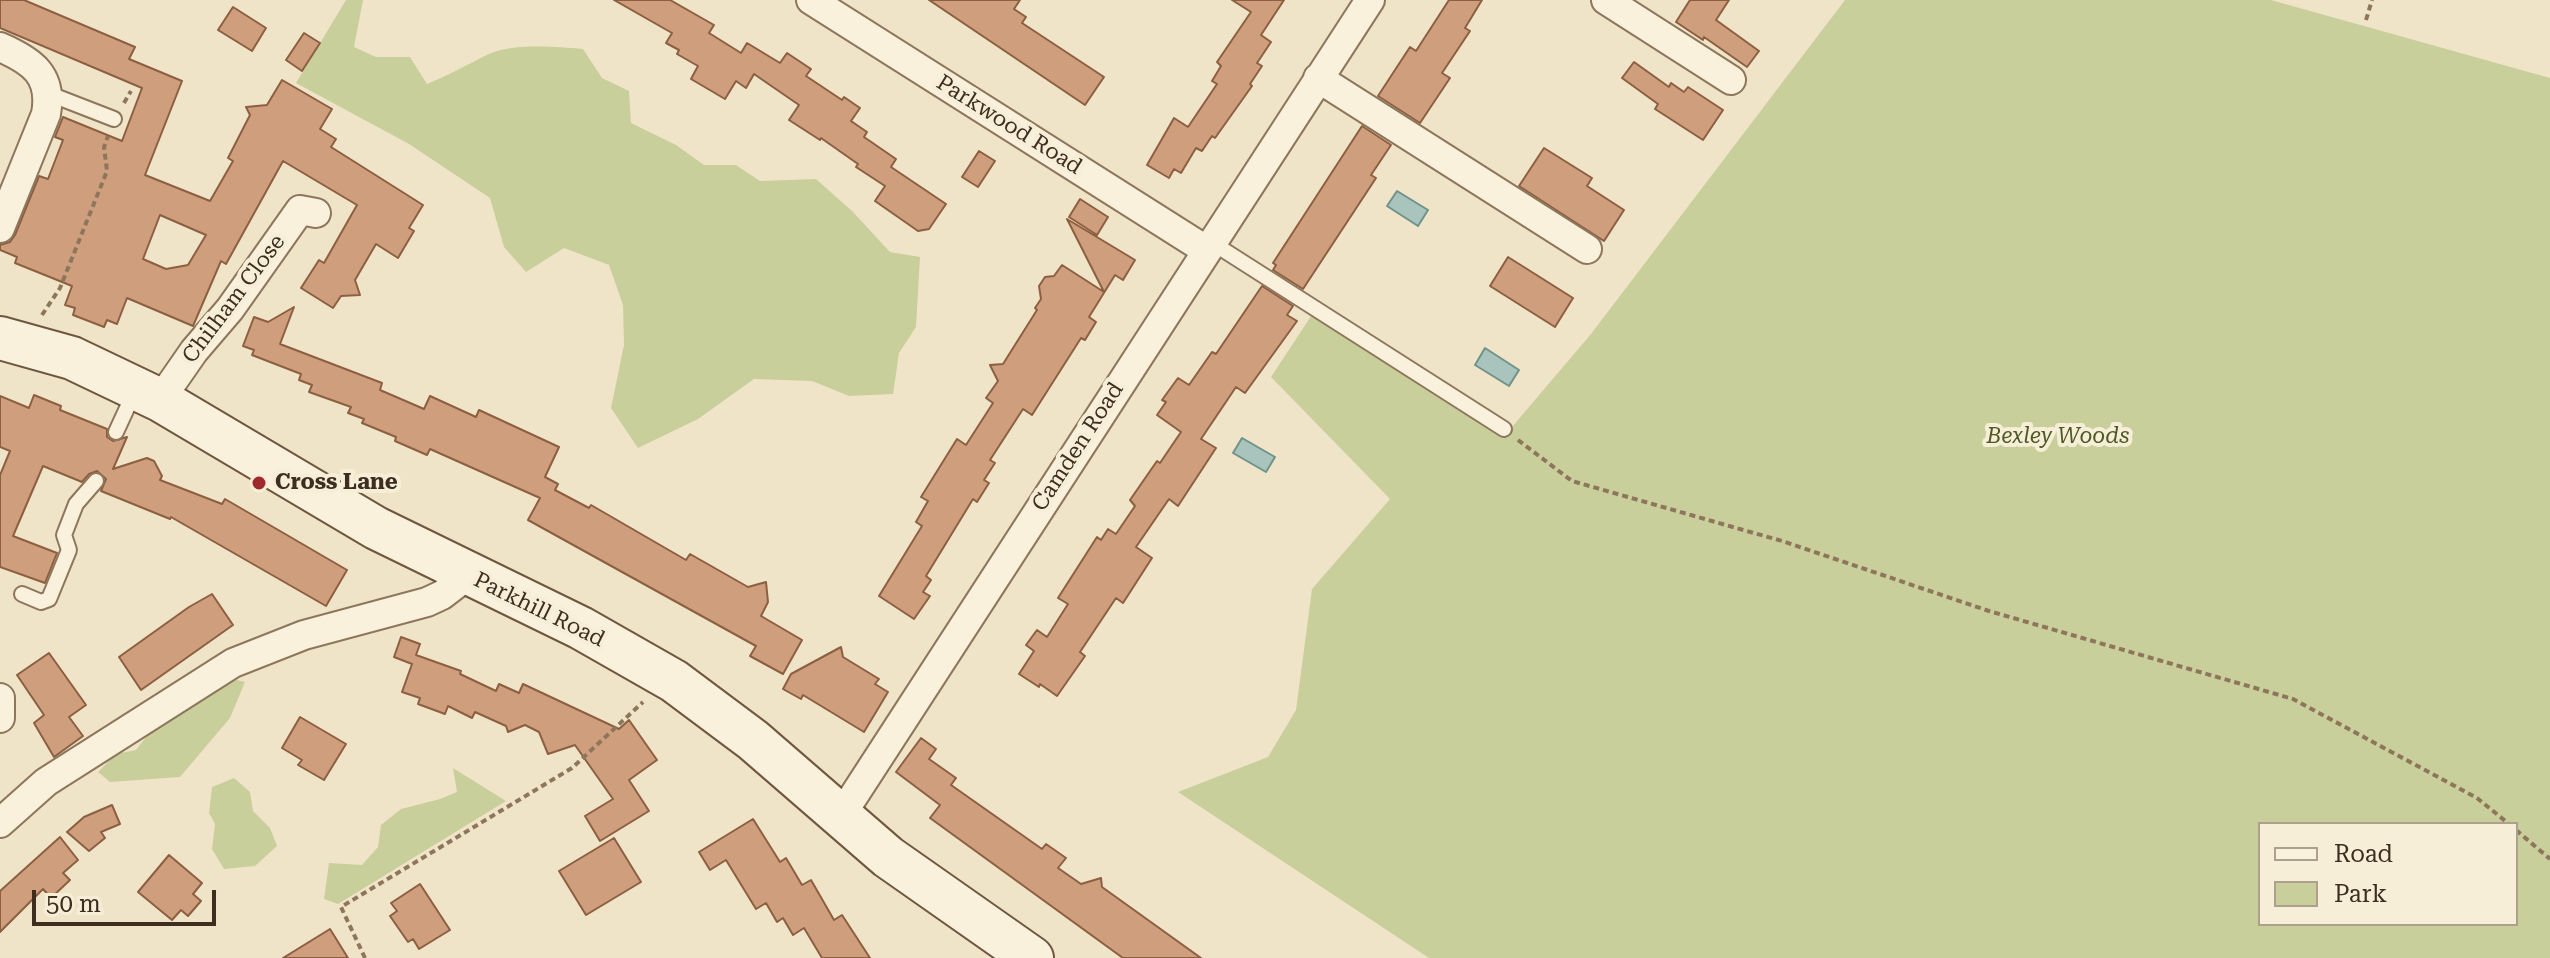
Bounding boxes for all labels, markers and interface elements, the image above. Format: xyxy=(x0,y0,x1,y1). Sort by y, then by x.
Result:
street label: Parkwood Road xyxy=(931,70,1087,180)
street label: Chilham Close xyxy=(177,230,291,368)
street label: Camden Road xyxy=(1027,378,1129,516)
park label: Bexley Woods xyxy=(1987,424,2129,450)
place label: Cross Lane xyxy=(275,470,398,496)
marker: Cross Lane xyxy=(250,474,268,492)
street label: Parkhill Road xyxy=(469,567,609,653)
legend xyxy=(2258,822,2518,926)
text: Road xyxy=(2334,840,2393,868)
scale bar xyxy=(36,874,220,924)
text: Park xyxy=(2334,880,2387,908)
text: 50 m xyxy=(46,890,101,918)

